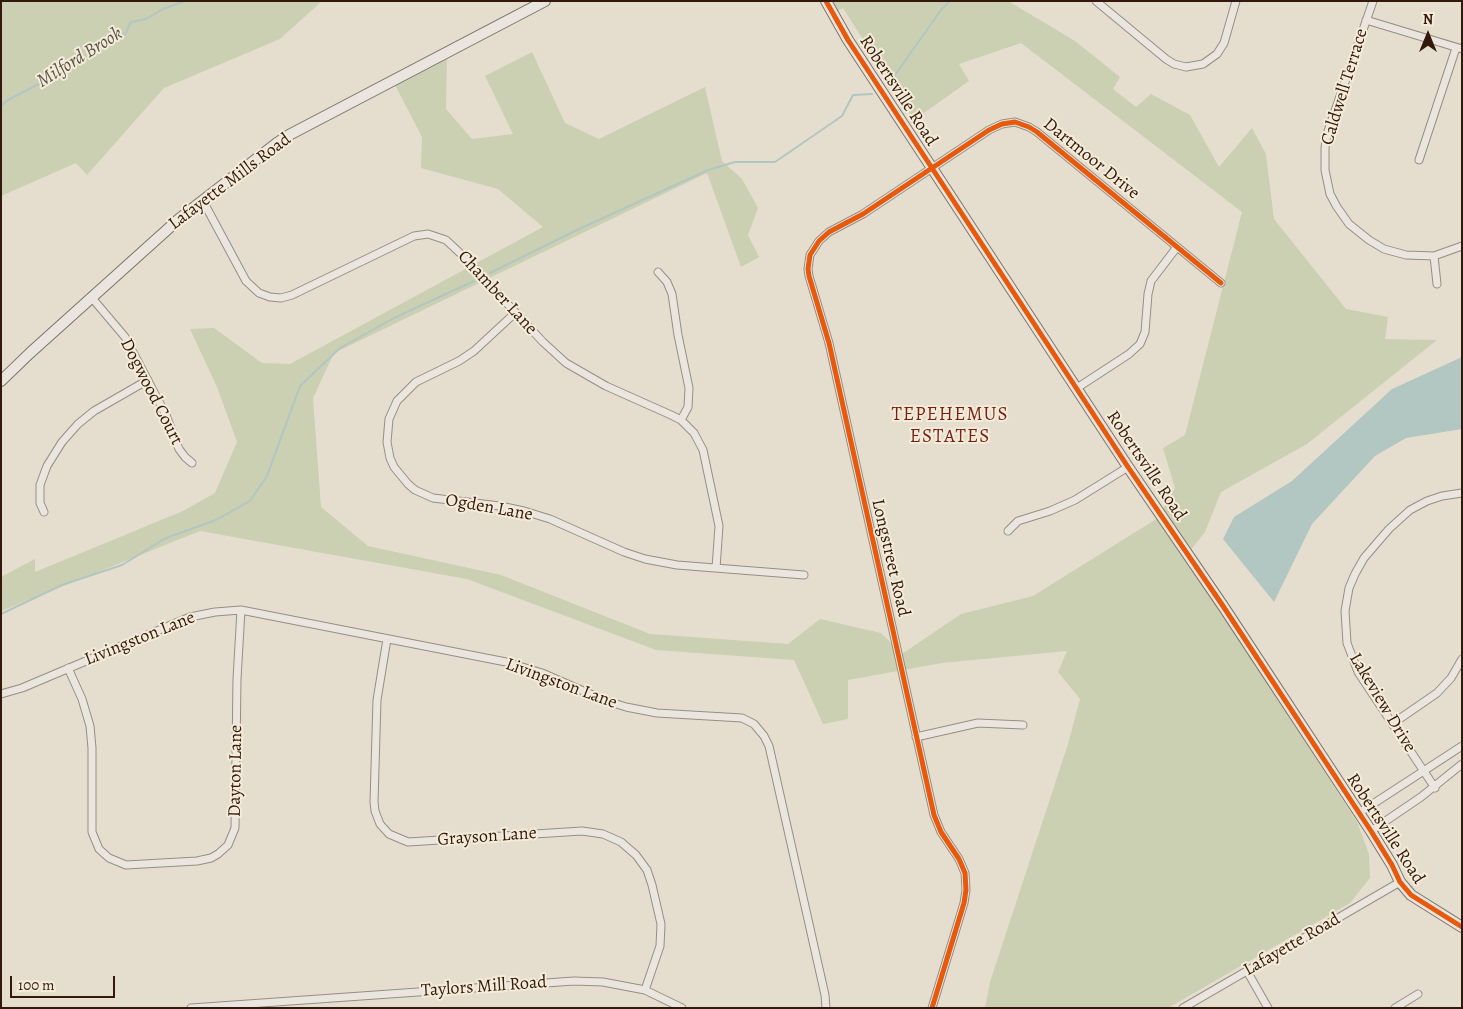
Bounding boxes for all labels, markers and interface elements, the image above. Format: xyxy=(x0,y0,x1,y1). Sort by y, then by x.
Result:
north arrow xyxy=(1403,10,1453,60)
text: N xyxy=(1423,10,1433,29)
water label: Milford Brook xyxy=(33,23,127,93)
street label: Caldwell Terrace xyxy=(1317,26,1373,148)
street label: Robertsville Road xyxy=(854,32,942,150)
street label: Dartmoor Drive xyxy=(1038,114,1144,204)
street label: Lafayette Mills Road xyxy=(164,129,296,235)
street label: Chamber Lane xyxy=(452,246,542,340)
street label: Dogwood Court xyxy=(115,335,187,449)
district label: TEPEHEMUS ESTATES xyxy=(890,404,1010,448)
street label: Robertsville Road xyxy=(1101,407,1191,525)
street label: Ogden Lane xyxy=(444,490,534,526)
street label: Longstreet Road xyxy=(866,497,914,619)
street label: Livingston Lane xyxy=(82,607,198,671)
street label: Lakeview Drive xyxy=(1344,649,1420,757)
street label: Livingston Lane xyxy=(502,654,620,714)
street label: Dayton Lane xyxy=(224,725,248,817)
street label: Robertsville Road xyxy=(1341,770,1429,888)
street label: Grayson Lane xyxy=(437,823,537,851)
street label: Lafayette Road xyxy=(1240,909,1344,981)
scale bar xyxy=(12,966,118,998)
street label: Taylors Mill Road xyxy=(420,972,548,1002)
text: 100 m xyxy=(18,975,55,995)

